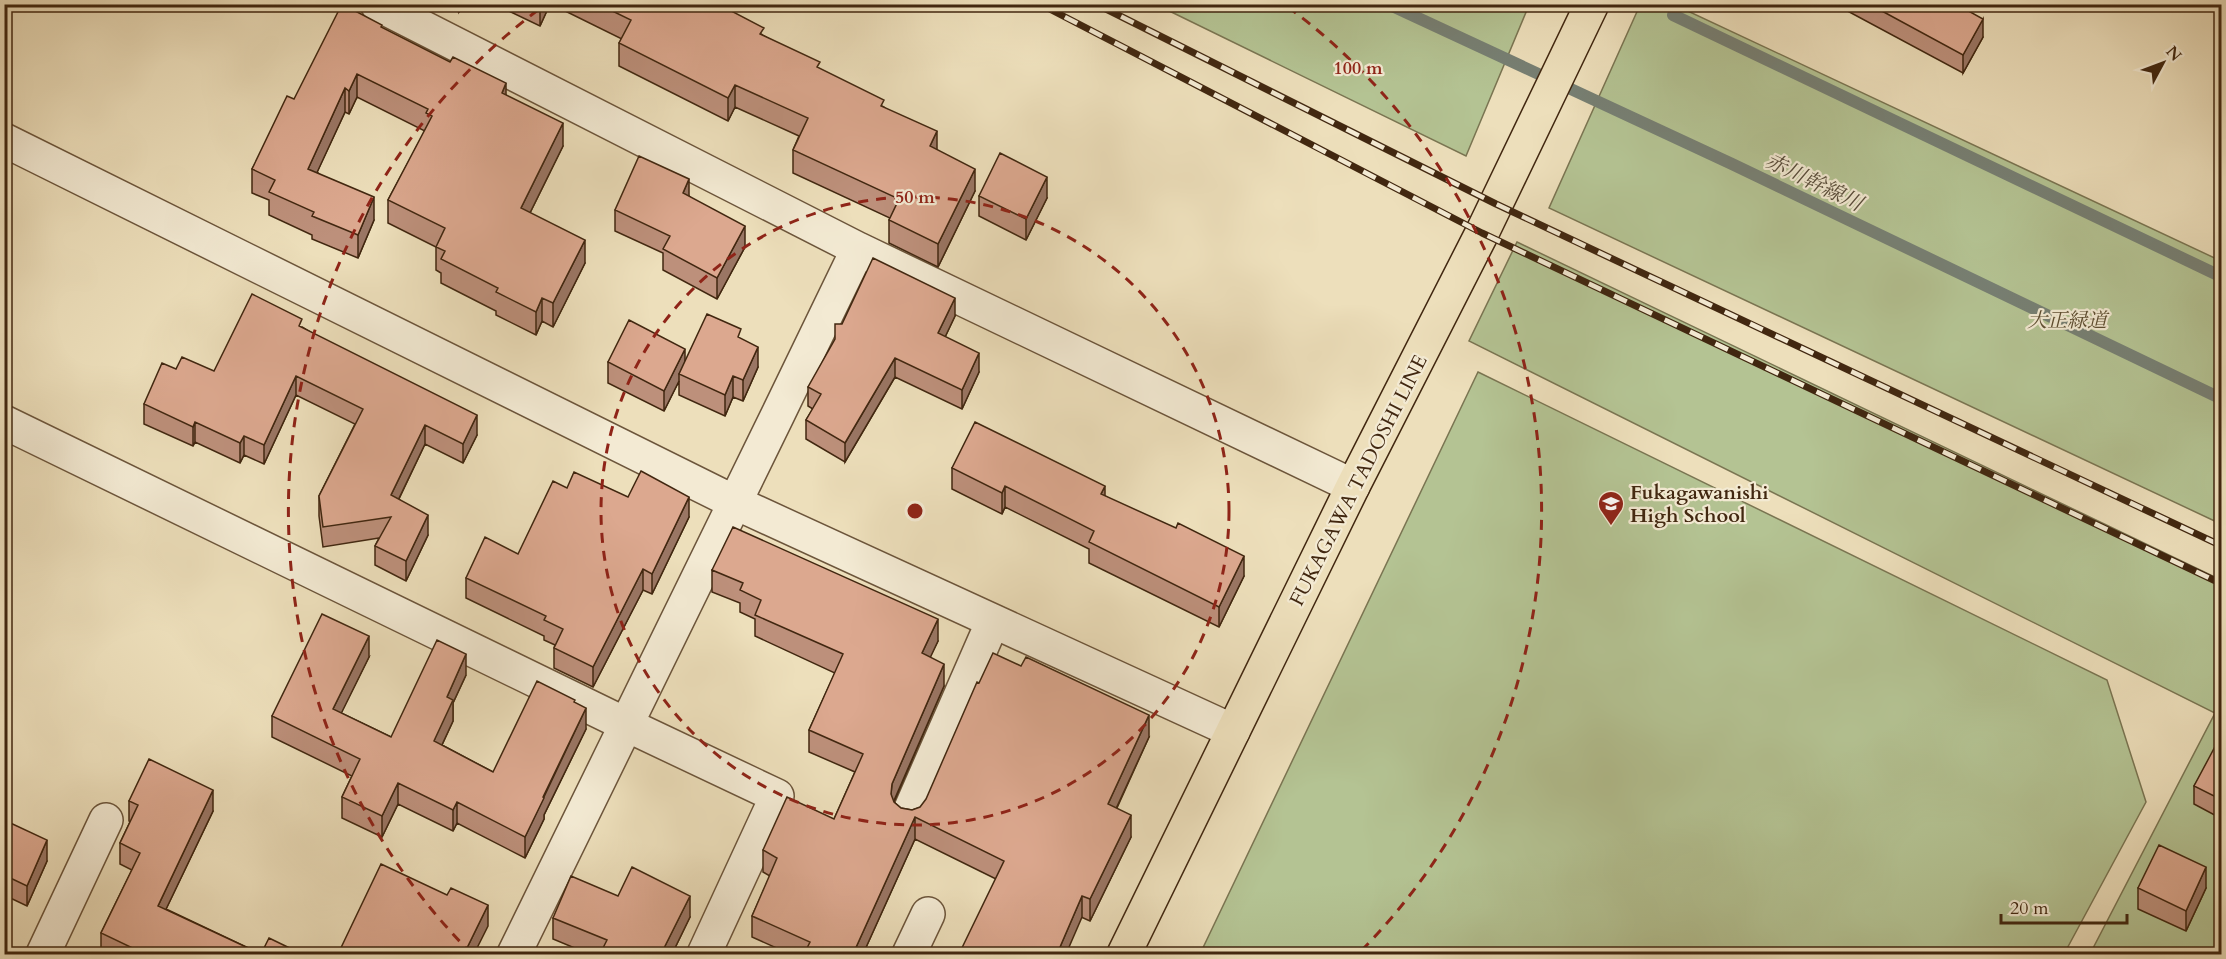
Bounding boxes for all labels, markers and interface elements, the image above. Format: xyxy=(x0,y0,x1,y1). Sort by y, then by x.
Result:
north arrow xyxy=(2133,33,2193,93)
text: N xyxy=(2161,41,2186,66)
text: 100 m xyxy=(1333,56,1383,81)
water label: 赤川幹線川 xyxy=(1760,146,1869,219)
text: 50 m xyxy=(895,185,935,210)
park label: 大正緑道 xyxy=(2027,307,2110,334)
street label: FUKAGAWA TADOSHI LINE xyxy=(1283,350,1434,610)
place label: Fukagawanishi High School xyxy=(1630,479,1769,529)
school or university icon: Fukagawanishi High School xyxy=(1596,489,1626,527)
centre of rings xyxy=(905,501,925,521)
scale bar xyxy=(2001,887,2127,925)
text: 20 m xyxy=(2010,896,2049,921)

